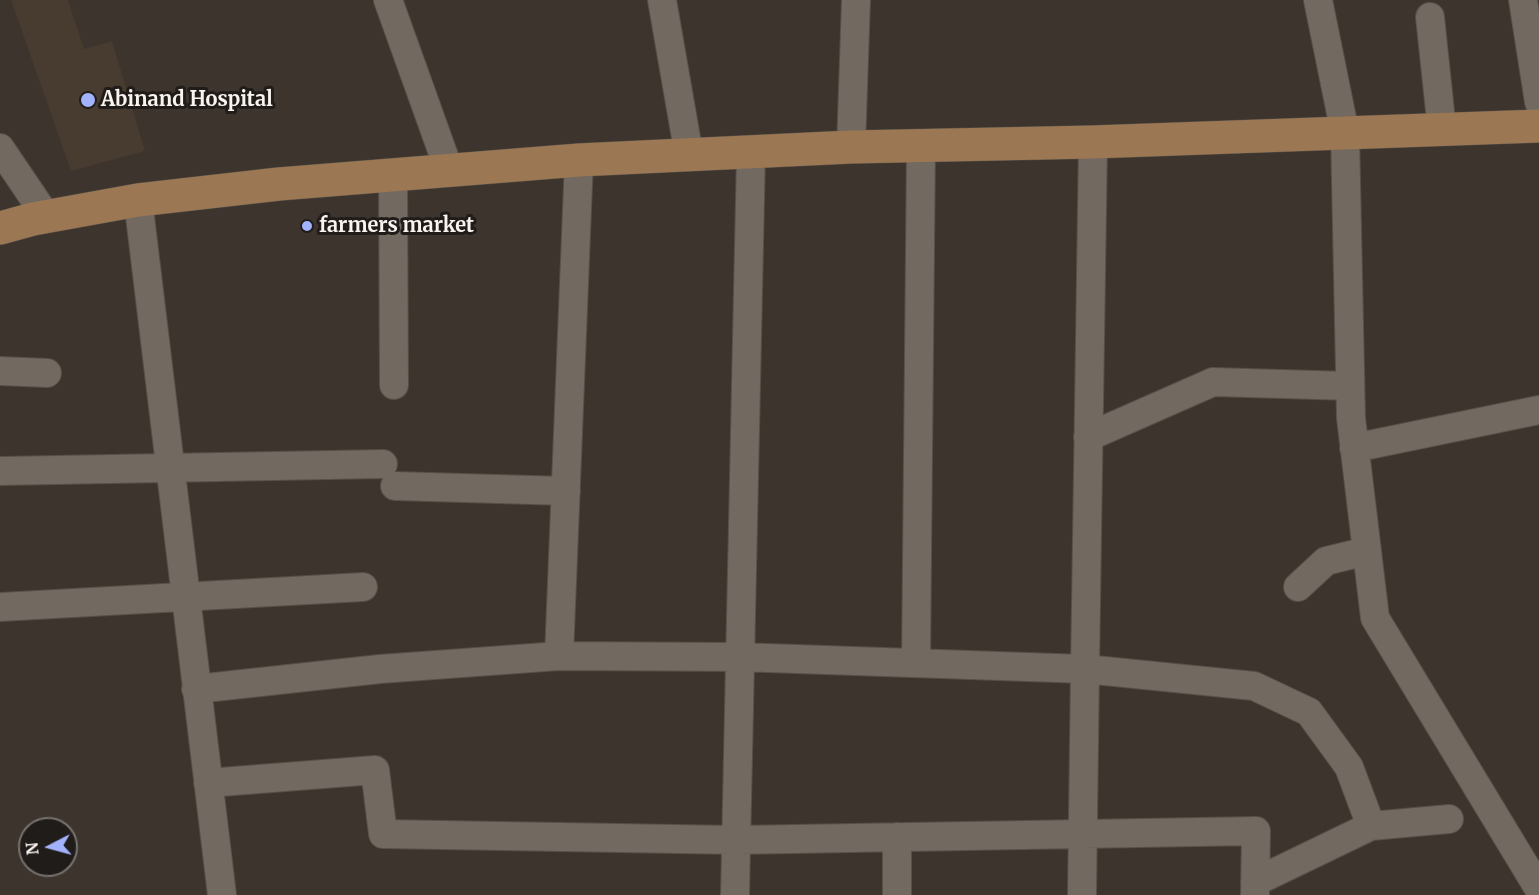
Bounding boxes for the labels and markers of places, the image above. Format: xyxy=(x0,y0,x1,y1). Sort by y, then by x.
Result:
place label: Abinand Hospital xyxy=(101,88,273,112)
marker: Abinand Hospital xyxy=(79,91,97,109)
place label: farmers market xyxy=(319,214,474,238)
marker: farmers market xyxy=(300,219,314,233)

